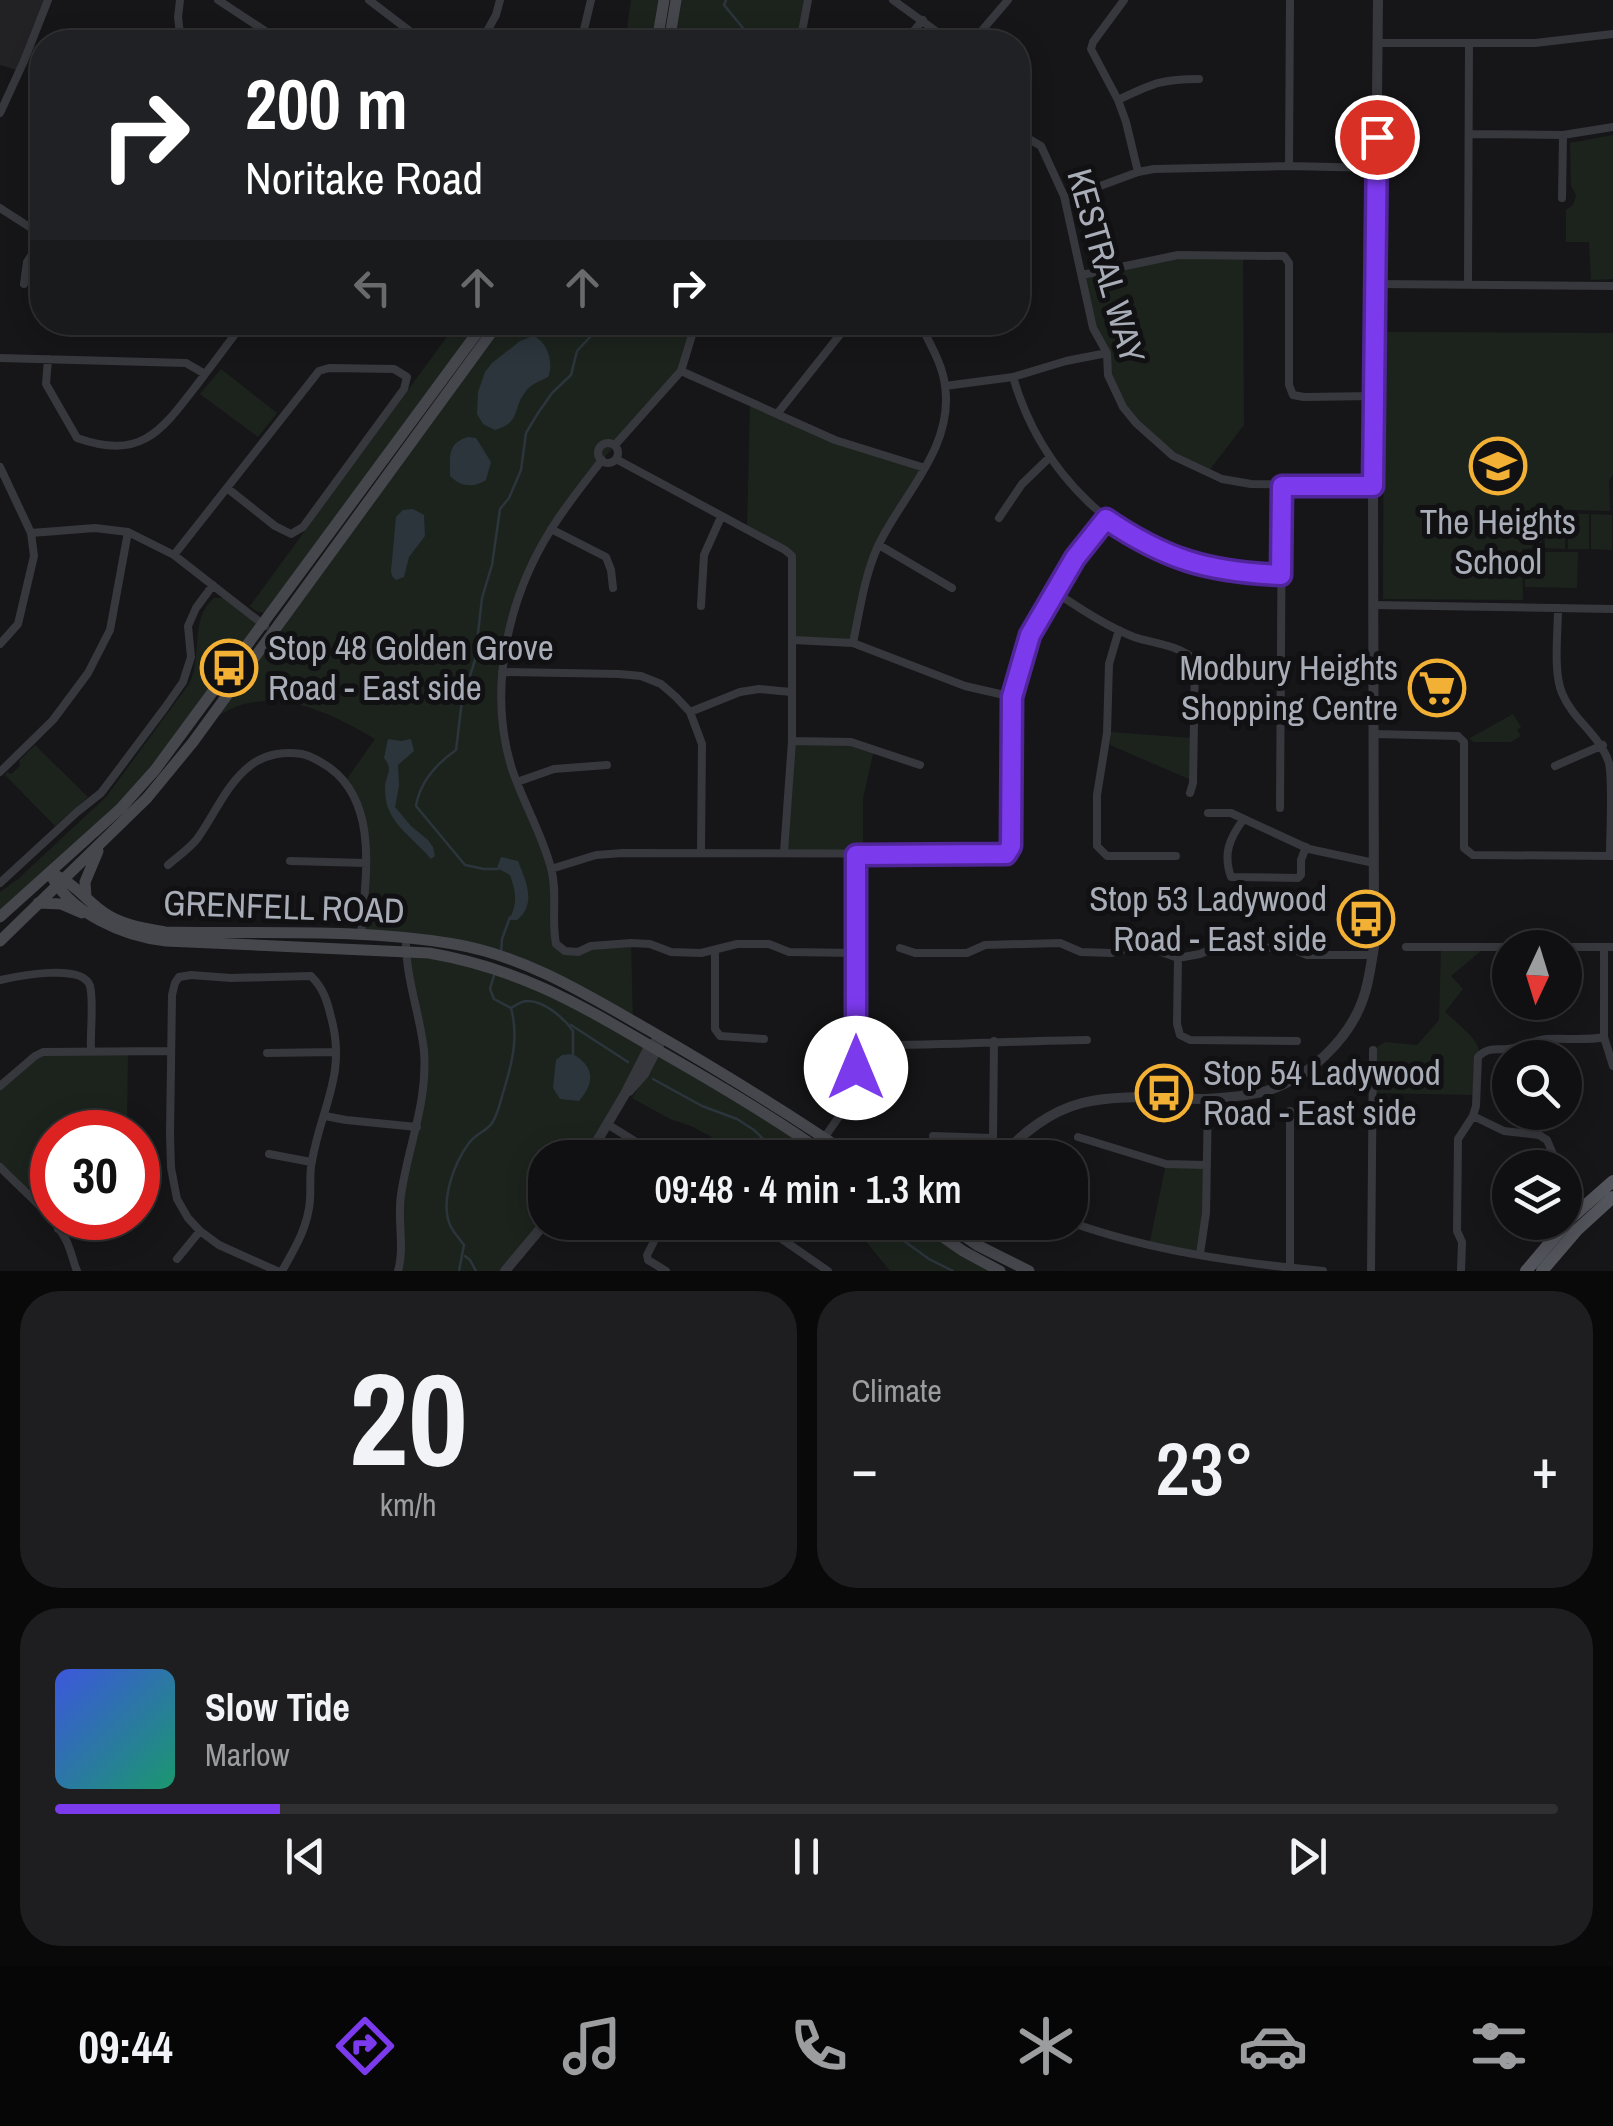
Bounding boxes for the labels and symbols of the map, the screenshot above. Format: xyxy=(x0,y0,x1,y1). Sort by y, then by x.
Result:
pin xyxy=(1335,95,1420,180)
street label: KESTRAL WAY xyxy=(1056,163,1157,368)
school or university icon: The Heights School xyxy=(1468,436,1528,496)
place label: The Heights School xyxy=(1420,498,1576,585)
place label: Stop 48 Golden Grove Road - East side xyxy=(268,624,554,711)
bus stop icon: Stop 48 Golden Grove Road - East side xyxy=(199,638,259,698)
place label: Modbury Heights Shopping Centre xyxy=(1179,644,1398,731)
supermarket icon: Modbury Heights Shopping Centre xyxy=(1407,658,1467,718)
place label: Stop 53 Ladywood Road - East side xyxy=(1089,875,1327,962)
street label: GRENFELL ROAD xyxy=(163,879,405,934)
bus stop icon: Stop 53 Ladywood Road - East side xyxy=(1336,889,1396,949)
north arrow xyxy=(1492,930,1582,1020)
position arrow xyxy=(804,1016,908,1120)
place label: Stop 54 Ladywood Road - East side xyxy=(1203,1049,1441,1136)
bus stop icon: Stop 54 Ladywood Road - East side xyxy=(1134,1063,1194,1123)
speed limit sign: 30 xyxy=(30,1110,160,1240)

